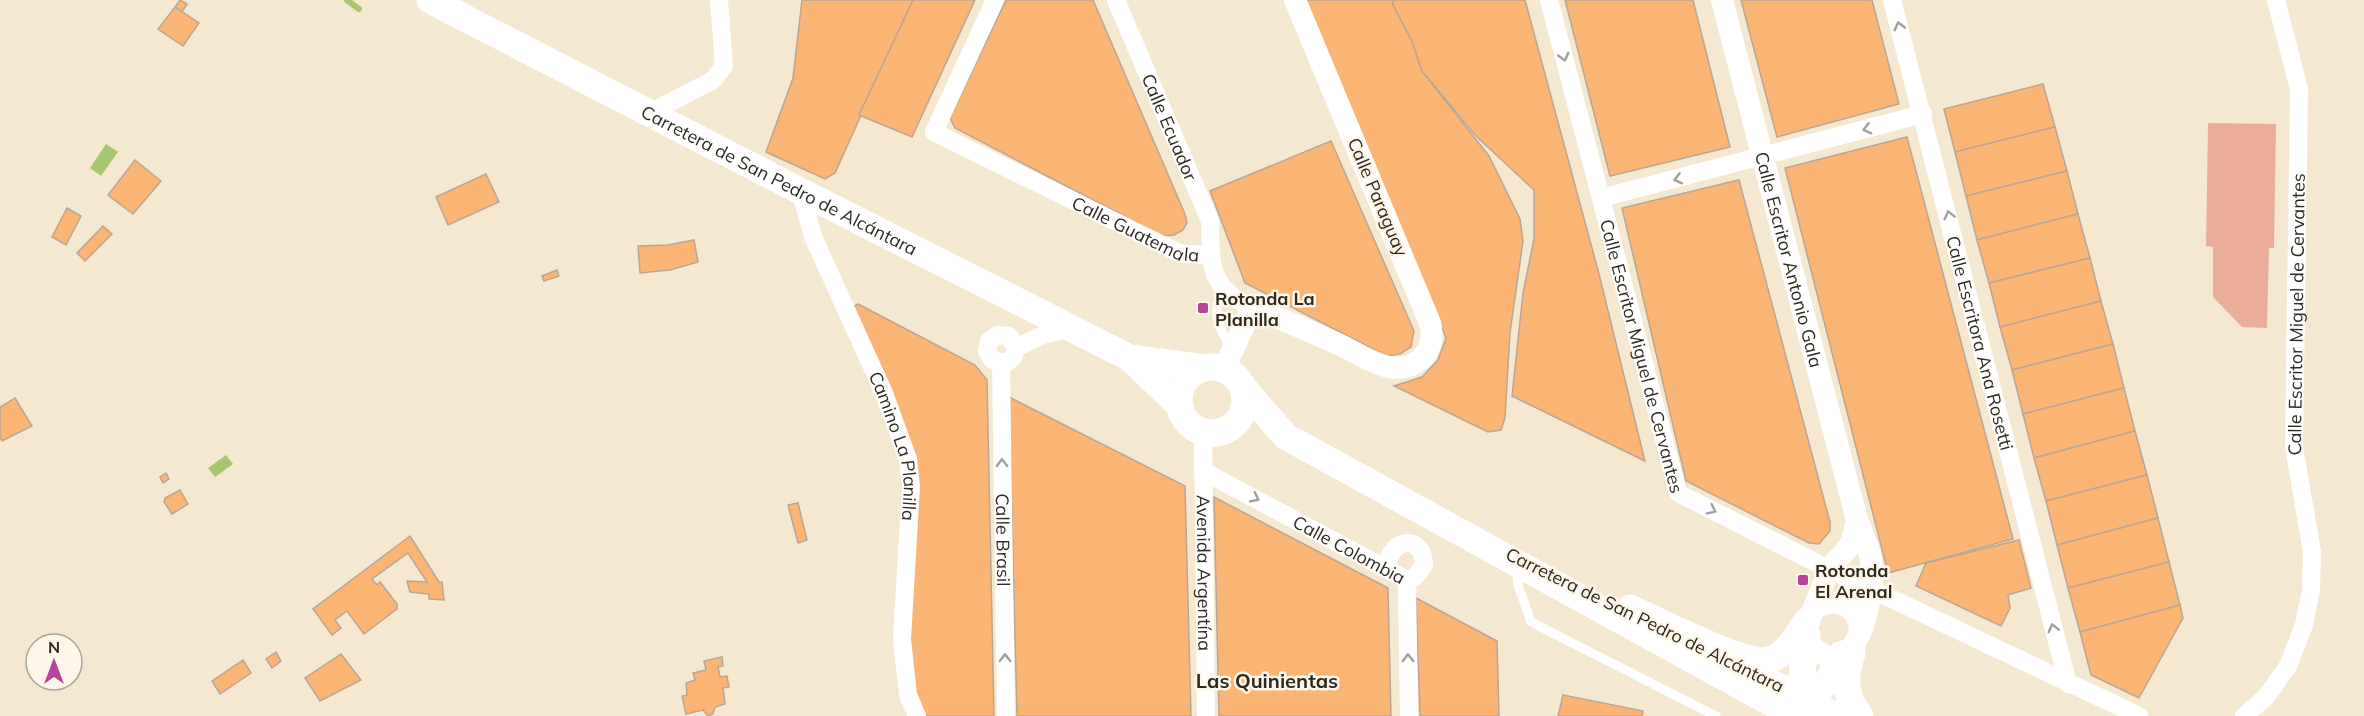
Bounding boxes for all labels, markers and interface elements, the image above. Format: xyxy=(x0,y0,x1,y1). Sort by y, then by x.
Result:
one-way arrow xyxy=(1894,21,1907,31)
one-way arrow xyxy=(1557,51,1569,61)
street label: Calle Ecuador xyxy=(1137,70,1203,184)
street label: Carretera de San Pedro de Alcántara xyxy=(638,100,921,260)
one-way arrow xyxy=(1862,122,1872,134)
street label: Calle Paraguay xyxy=(1343,134,1414,260)
street label: Calle Escritor Antonio Gala xyxy=(1750,149,1828,370)
one-way arrow xyxy=(1673,172,1684,184)
street label: Calle Escritor Miguel de Cervantes xyxy=(2282,173,2309,457)
street label: Calle Guatemala xyxy=(1068,191,1200,266)
one-way arrow xyxy=(1943,210,1956,220)
street label: Calle Escritor Miguel de Cervantes xyxy=(1595,217,1689,496)
street label: Calle Escritora Ana Rosetti xyxy=(1942,233,2019,453)
place label: Rotonda La Planilla xyxy=(1215,287,1315,331)
marker: Rotonda La Planilla xyxy=(1196,301,1210,315)
street label: Camino La Planilla xyxy=(864,368,923,522)
one-way arrow xyxy=(996,458,1008,467)
one-way arrow xyxy=(1248,491,1259,503)
street label: Calle Brasil xyxy=(991,493,1016,587)
street label: Avenida Argentína xyxy=(1192,495,1217,651)
one-way arrow xyxy=(1706,502,1717,514)
street label: Calle Colombia xyxy=(1289,510,1410,589)
street label: Carretera de San Pedro de Alcántara xyxy=(1502,542,1788,698)
place label: Rotonda El Arenal xyxy=(1815,559,1892,603)
marker: Rotonda El Arenal xyxy=(1796,573,1810,587)
one-way arrow xyxy=(2048,623,2061,633)
north arrow xyxy=(24,632,84,692)
text: N xyxy=(48,637,60,657)
one-way arrow xyxy=(999,653,1011,662)
one-way arrow xyxy=(1402,653,1414,662)
district label: Las Quinientas xyxy=(1196,668,1338,693)

